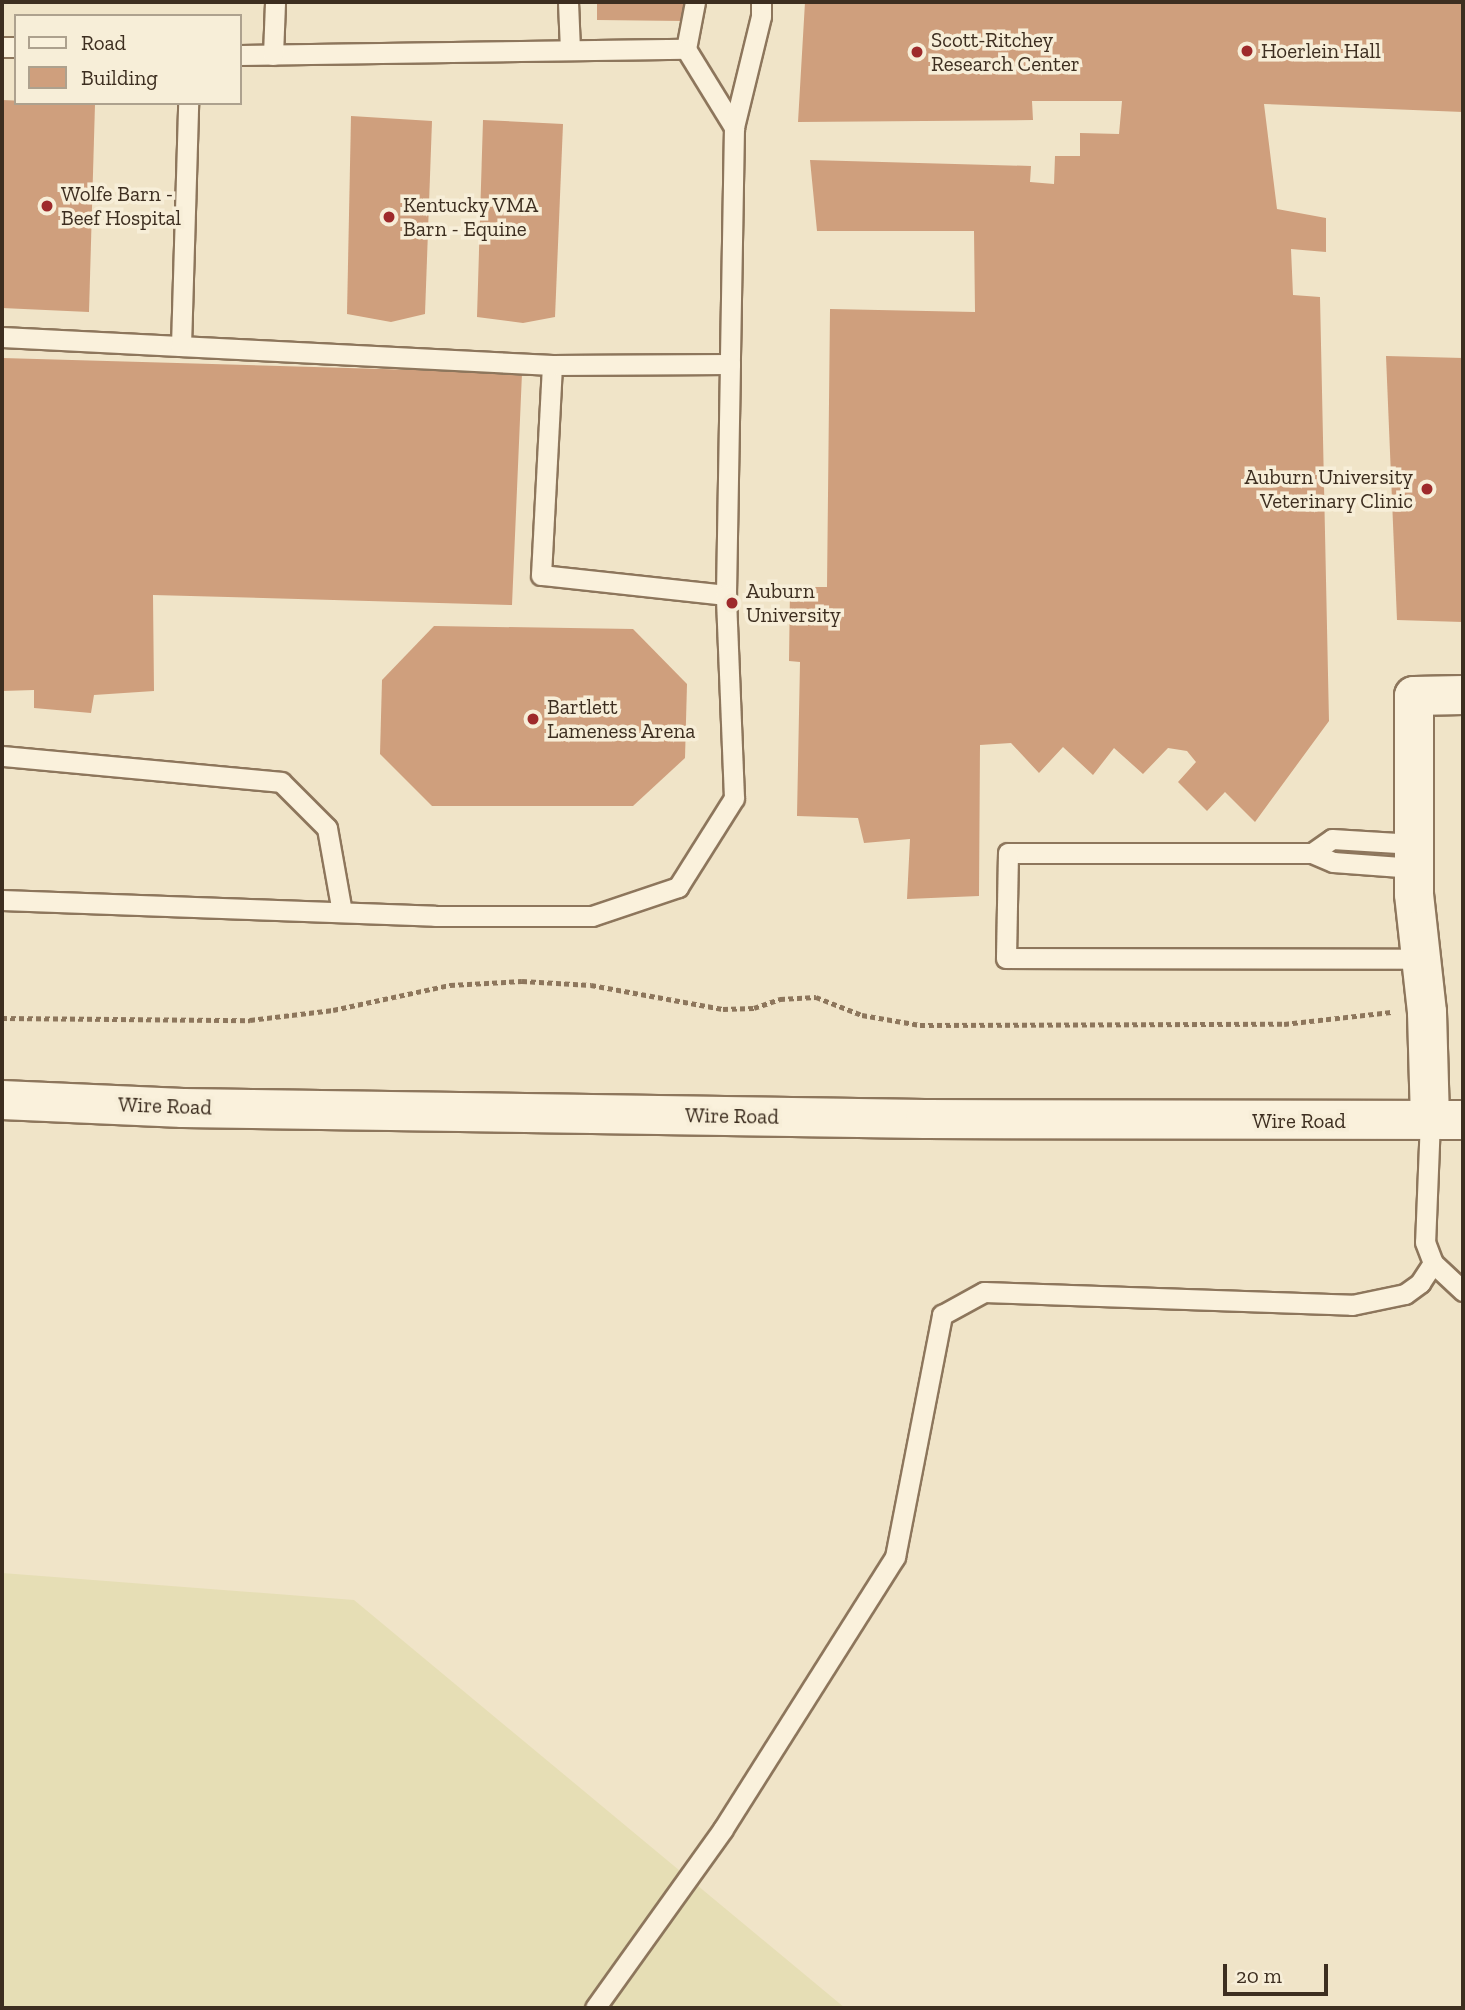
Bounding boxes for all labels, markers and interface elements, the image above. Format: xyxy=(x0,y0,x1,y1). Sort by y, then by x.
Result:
legend xyxy=(14,14,242,105)
place label: Scott-Ritchey Research Center xyxy=(931,27,1080,77)
text: Road xyxy=(81,30,126,55)
place label: Hoerlein Hall xyxy=(1261,38,1381,64)
marker: Hoerlein Hall xyxy=(1239,43,1255,59)
marker: Scott-Ritchey Research Center xyxy=(909,44,925,60)
text: Building xyxy=(81,65,158,90)
place label: Wolfe Barn - Beef Hospital xyxy=(61,181,181,231)
place label: Kentucky VMA Barn - Equine xyxy=(403,192,539,242)
marker: Wolfe Barn - Beef Hospital xyxy=(39,198,55,214)
marker: Kentucky VMA Barn - Equine xyxy=(381,209,397,225)
place label: Auburn University Veterinary Clinic xyxy=(1245,464,1413,514)
marker: Auburn University Veterinary Clinic xyxy=(1419,481,1435,497)
place label: Auburn University xyxy=(746,578,841,628)
marker: Auburn University xyxy=(724,595,740,611)
place label: Bartlett Lameness Arena xyxy=(547,694,696,744)
marker: Bartlett Lameness Arena xyxy=(525,711,541,727)
street label: Wire Road xyxy=(118,1092,212,1120)
street label: Wire Road xyxy=(685,1103,779,1129)
street label: Wire Road xyxy=(1252,1108,1346,1134)
scale bar xyxy=(1227,1951,1332,1995)
text: 20 m xyxy=(1236,1963,1282,1988)

